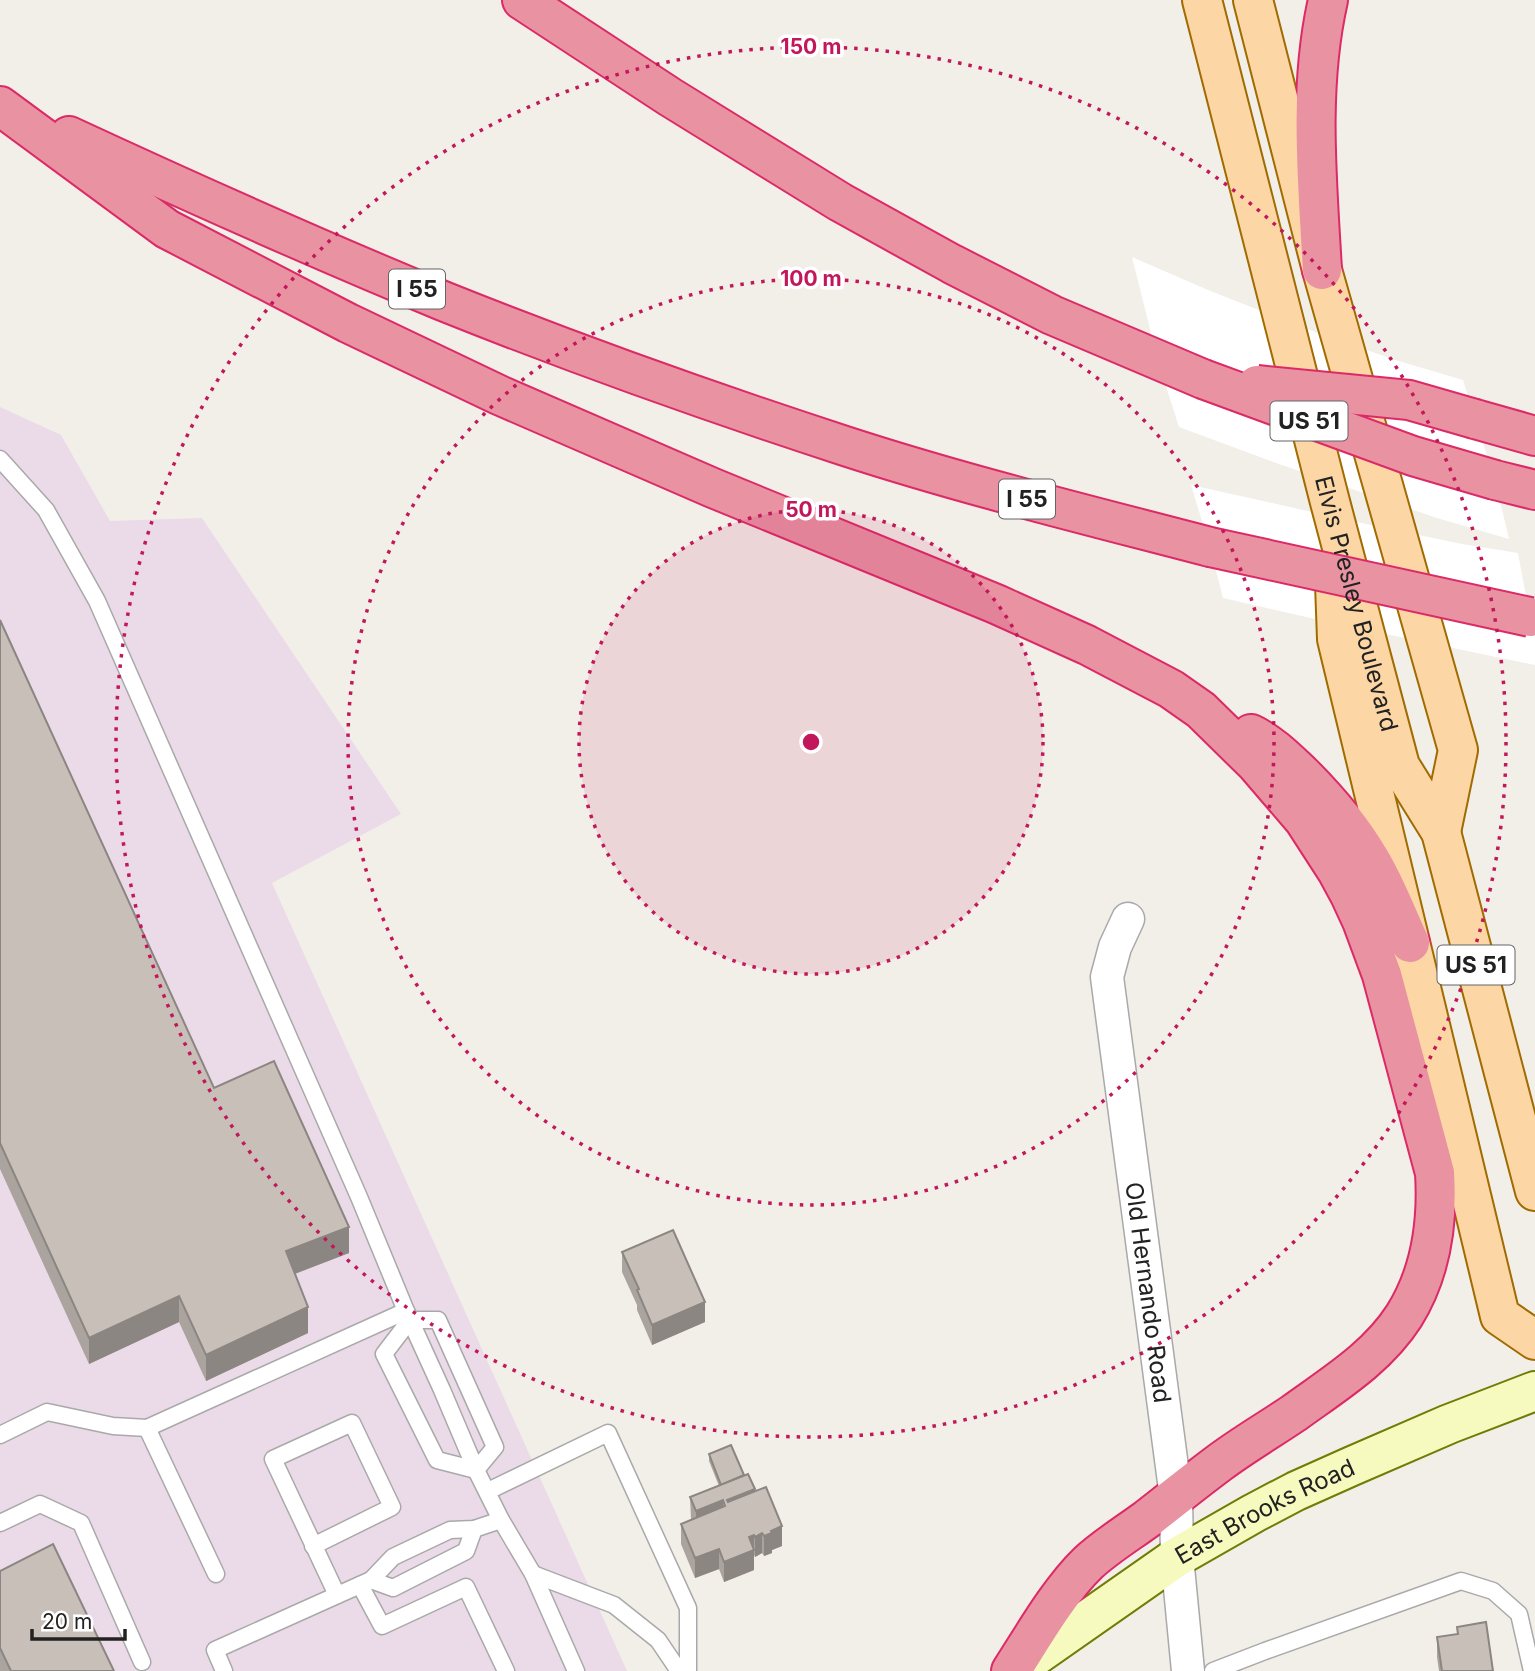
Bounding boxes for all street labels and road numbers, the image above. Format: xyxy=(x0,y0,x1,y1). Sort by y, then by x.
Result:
road number: I 55 xyxy=(389,270,445,308)
road number: US 51 xyxy=(1270,402,1348,440)
street label: Elvis Presley Boulevard xyxy=(1309,473,1405,734)
road number: I 55 xyxy=(999,480,1055,519)
road number: US 51 xyxy=(1438,946,1514,984)
street label: Old Hernando Road xyxy=(1120,1180,1178,1405)
street label: East Brooks Road xyxy=(1170,1452,1359,1570)

